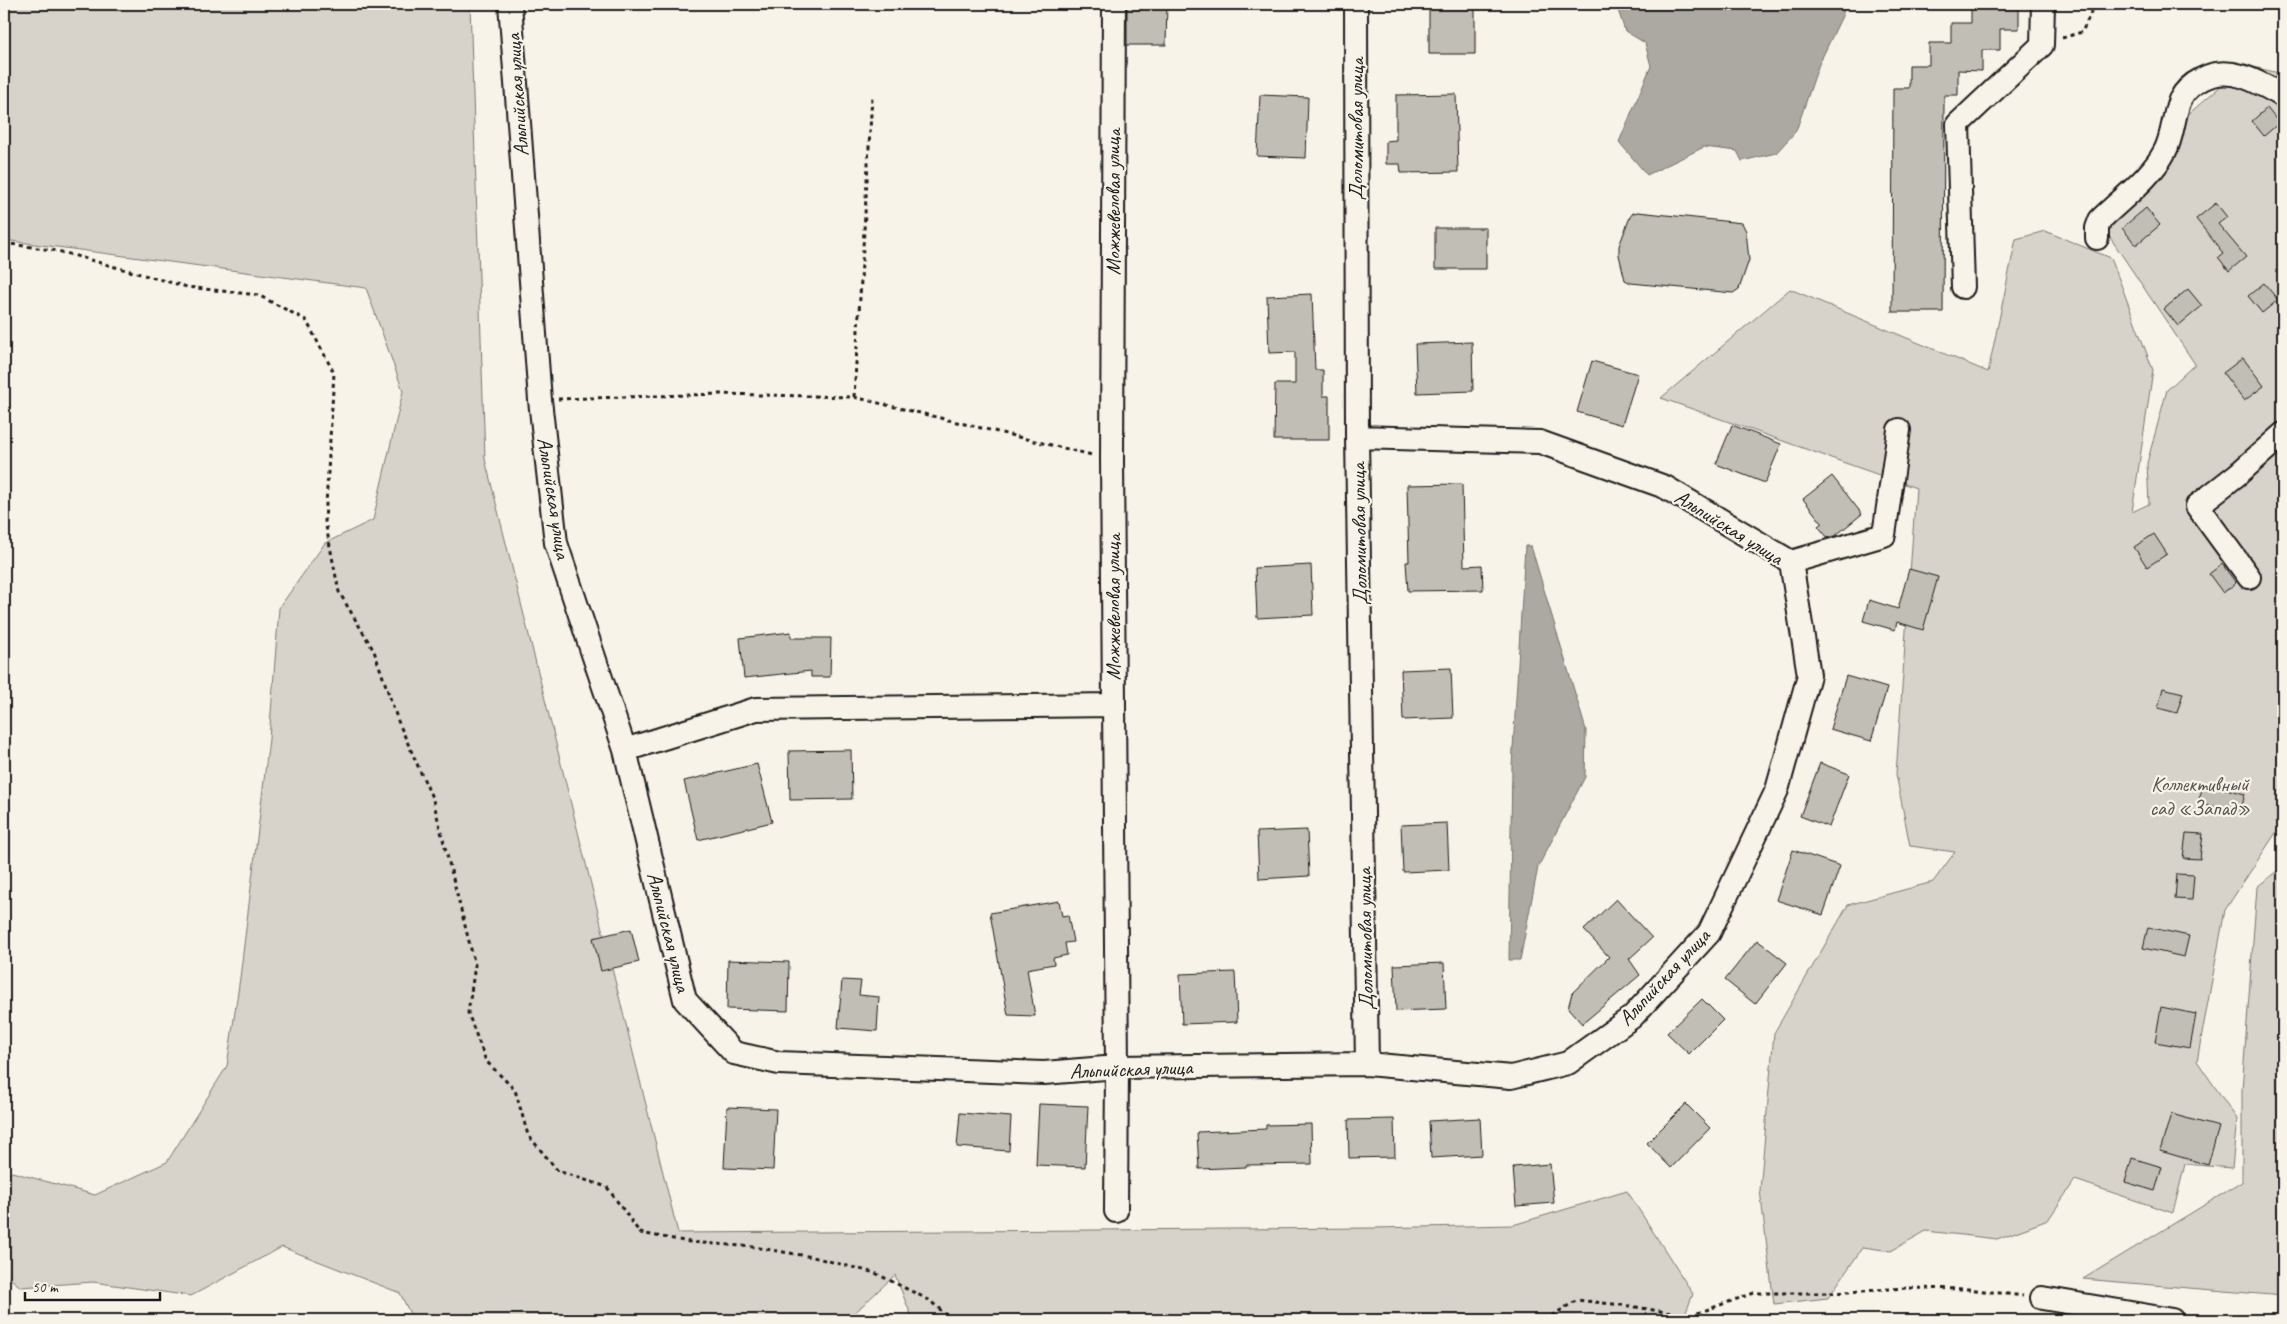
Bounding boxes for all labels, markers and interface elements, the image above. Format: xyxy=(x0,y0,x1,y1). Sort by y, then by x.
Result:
street label: Альпийская улица xyxy=(500,31,534,157)
street label: Доломитовая улица xyxy=(1343,55,1369,200)
street label: Можжевеловая улица xyxy=(1100,126,1126,275)
street label: Альпийская улица xyxy=(532,435,577,562)
street label: Доломитовая улица xyxy=(1345,460,1373,605)
street label: Альпийская улица xyxy=(1670,483,1789,571)
street label: Можжевеловая улица xyxy=(1100,531,1126,680)
park label: Коллективный сад «Запад» xyxy=(2150,771,2250,821)
street label: Доломитовая улица xyxy=(1351,865,1379,1010)
street label: Альпийская улица xyxy=(642,869,697,996)
street label: Альпийская улица xyxy=(1613,922,1716,1031)
street label: Альпийская улица xyxy=(1069,1054,1194,1084)
scale bar xyxy=(25,1269,160,1301)
text: 50 m xyxy=(32,1278,59,1297)

